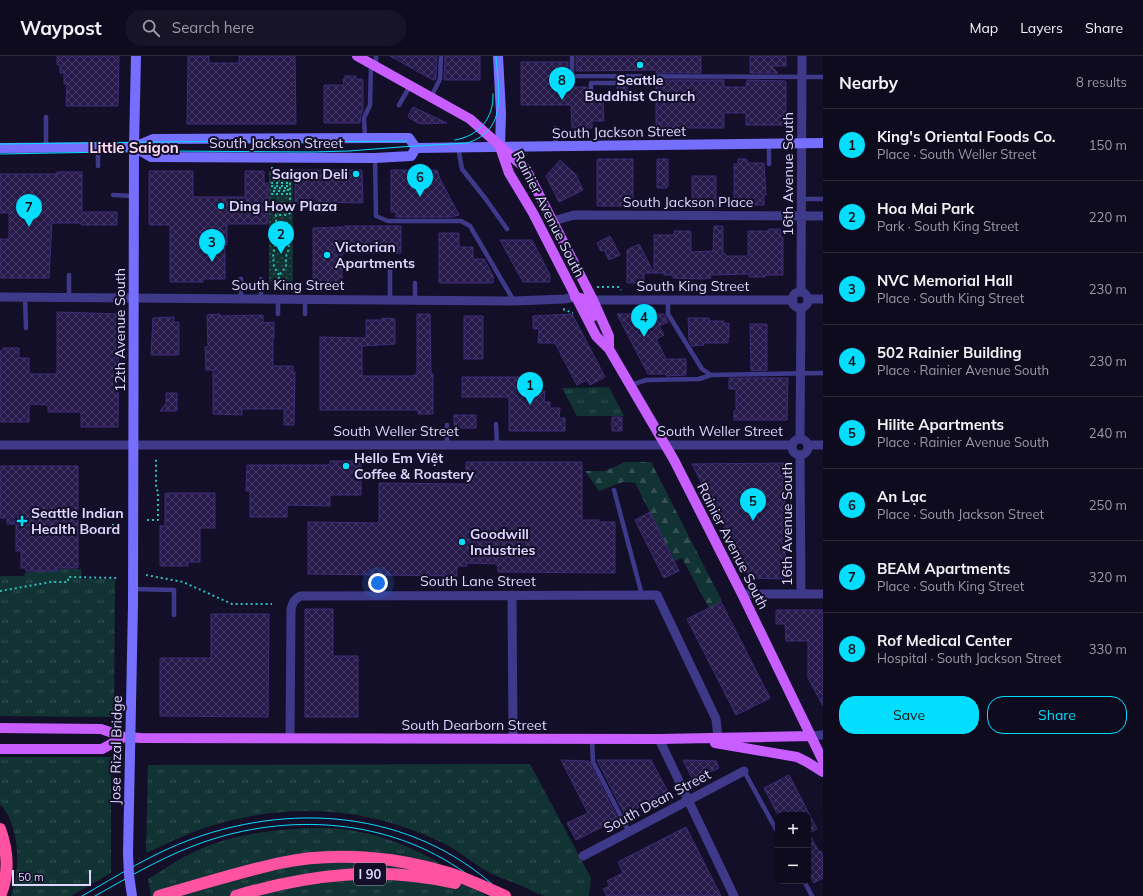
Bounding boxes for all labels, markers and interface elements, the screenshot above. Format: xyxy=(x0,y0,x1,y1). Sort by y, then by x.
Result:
search box xyxy=(126,10,406,46)
text: Waypost xyxy=(20,16,102,40)
icon: search xyxy=(140,17,162,39)
text: Search here xyxy=(172,18,254,37)
text: Map xyxy=(969,19,998,37)
text: Layers xyxy=(1020,19,1063,37)
text: Share xyxy=(1085,19,1123,37)
marker: Seattle Buddhist Church xyxy=(635,60,645,70)
pin: 8 xyxy=(549,67,575,100)
place label: Seattle Buddhist Church xyxy=(585,71,695,105)
text: Nearby xyxy=(839,72,898,93)
text: 8 results xyxy=(1076,74,1127,90)
street label: 16th Avenue South xyxy=(779,112,797,236)
street label: South Jackson Street xyxy=(552,122,686,142)
text: King's Oriental Foods Co. xyxy=(877,127,1056,146)
street label: South Jackson Street xyxy=(209,134,343,152)
text: 1 xyxy=(848,137,856,153)
text: 150 m xyxy=(1089,137,1127,153)
district label: Little Saigon xyxy=(89,138,179,157)
text: Place · South Weller Street xyxy=(877,146,1036,162)
street label: Rainier Avenue South xyxy=(509,148,589,280)
pin: 6 xyxy=(407,164,433,197)
place label: Saigon Deli xyxy=(272,165,348,183)
marker: Saigon Deli xyxy=(351,169,361,179)
street label: South Jackson Place xyxy=(623,193,753,211)
pin: 7 xyxy=(16,194,42,227)
place label: Ding How Plaza xyxy=(229,197,337,215)
text: Hoa Mai Park xyxy=(877,199,974,218)
marker: Ding How Plaza xyxy=(216,201,226,211)
text: 2 xyxy=(848,209,856,225)
text: 220 m xyxy=(1089,209,1127,225)
text: Park · South King Street xyxy=(877,218,1019,234)
pin: 2 xyxy=(268,221,294,254)
pin: 3 xyxy=(199,229,225,262)
place label: Victorian Apartments xyxy=(334,238,415,272)
marker: Victorian Apartments xyxy=(322,250,332,260)
street label: 12th Avenue South xyxy=(111,268,129,392)
text: NVC Memorial Hall xyxy=(877,271,1013,290)
street label: South King Street xyxy=(232,276,344,294)
street label: South King Street xyxy=(637,277,749,295)
text: 3 xyxy=(848,281,856,297)
text: 230 m xyxy=(1089,281,1127,297)
text: Place · South King Street xyxy=(877,290,1024,306)
pin: 4 xyxy=(631,304,657,337)
text: 502 Rainier Building xyxy=(877,343,1022,362)
text: 4 xyxy=(848,353,856,369)
text: 230 m xyxy=(1089,353,1127,369)
text: Place · Rainier Avenue South xyxy=(877,362,1049,378)
pin: 1 xyxy=(517,372,543,405)
text: Hilite Apartments xyxy=(877,415,1004,434)
street label: South Weller Street xyxy=(333,422,459,440)
street label: South Weller Street xyxy=(657,422,783,440)
text: 5 xyxy=(848,425,856,441)
text: 240 m xyxy=(1089,425,1127,441)
text: Place · Rainier Avenue South xyxy=(877,434,1049,450)
place label: Hello Em Việt Coffee & Roastery xyxy=(354,449,474,483)
marker: Hello Em Việt Coffee & Roastery xyxy=(341,461,351,471)
street label: 16th Avenue South xyxy=(778,462,796,586)
street label: Rainier Avenue South xyxy=(693,480,773,612)
text: An Lạc xyxy=(877,487,927,506)
pin: 5 xyxy=(740,488,766,521)
text: 6 xyxy=(848,497,856,513)
text: 250 m xyxy=(1089,497,1127,513)
place label: Seattle Indian Health Board xyxy=(31,504,124,538)
text: Place · South Jackson Street xyxy=(877,506,1044,522)
marker: Seattle Indian Health Board xyxy=(16,515,28,527)
place label: Goodwill Industries xyxy=(470,525,536,559)
marker: Goodwill Industries xyxy=(457,537,467,547)
text: BEAM Apartments xyxy=(877,559,1010,578)
text: 7 xyxy=(848,569,856,585)
text: 320 m xyxy=(1089,569,1127,585)
street label: South Lane Street xyxy=(420,572,536,590)
your location xyxy=(368,573,388,593)
text: Place · South King Street xyxy=(877,578,1024,594)
text: Rof Medical Center xyxy=(877,631,1012,650)
text: 8 xyxy=(848,641,856,657)
text: 330 m xyxy=(1089,641,1127,657)
text: Hospital · South Jackson Street xyxy=(877,650,1061,666)
street label: Jose Rizal Bridge xyxy=(106,695,126,805)
button: Save xyxy=(839,696,979,734)
button: Share xyxy=(987,696,1127,734)
street label: South Dearborn Street xyxy=(401,716,547,734)
street label: South Dean Street xyxy=(600,765,714,837)
map controls xyxy=(775,812,811,884)
button: + xyxy=(775,812,811,848)
button: − xyxy=(775,848,811,884)
road number: I 90 xyxy=(354,863,386,885)
scale bar xyxy=(12,868,91,887)
text: 50 m xyxy=(18,870,44,884)

